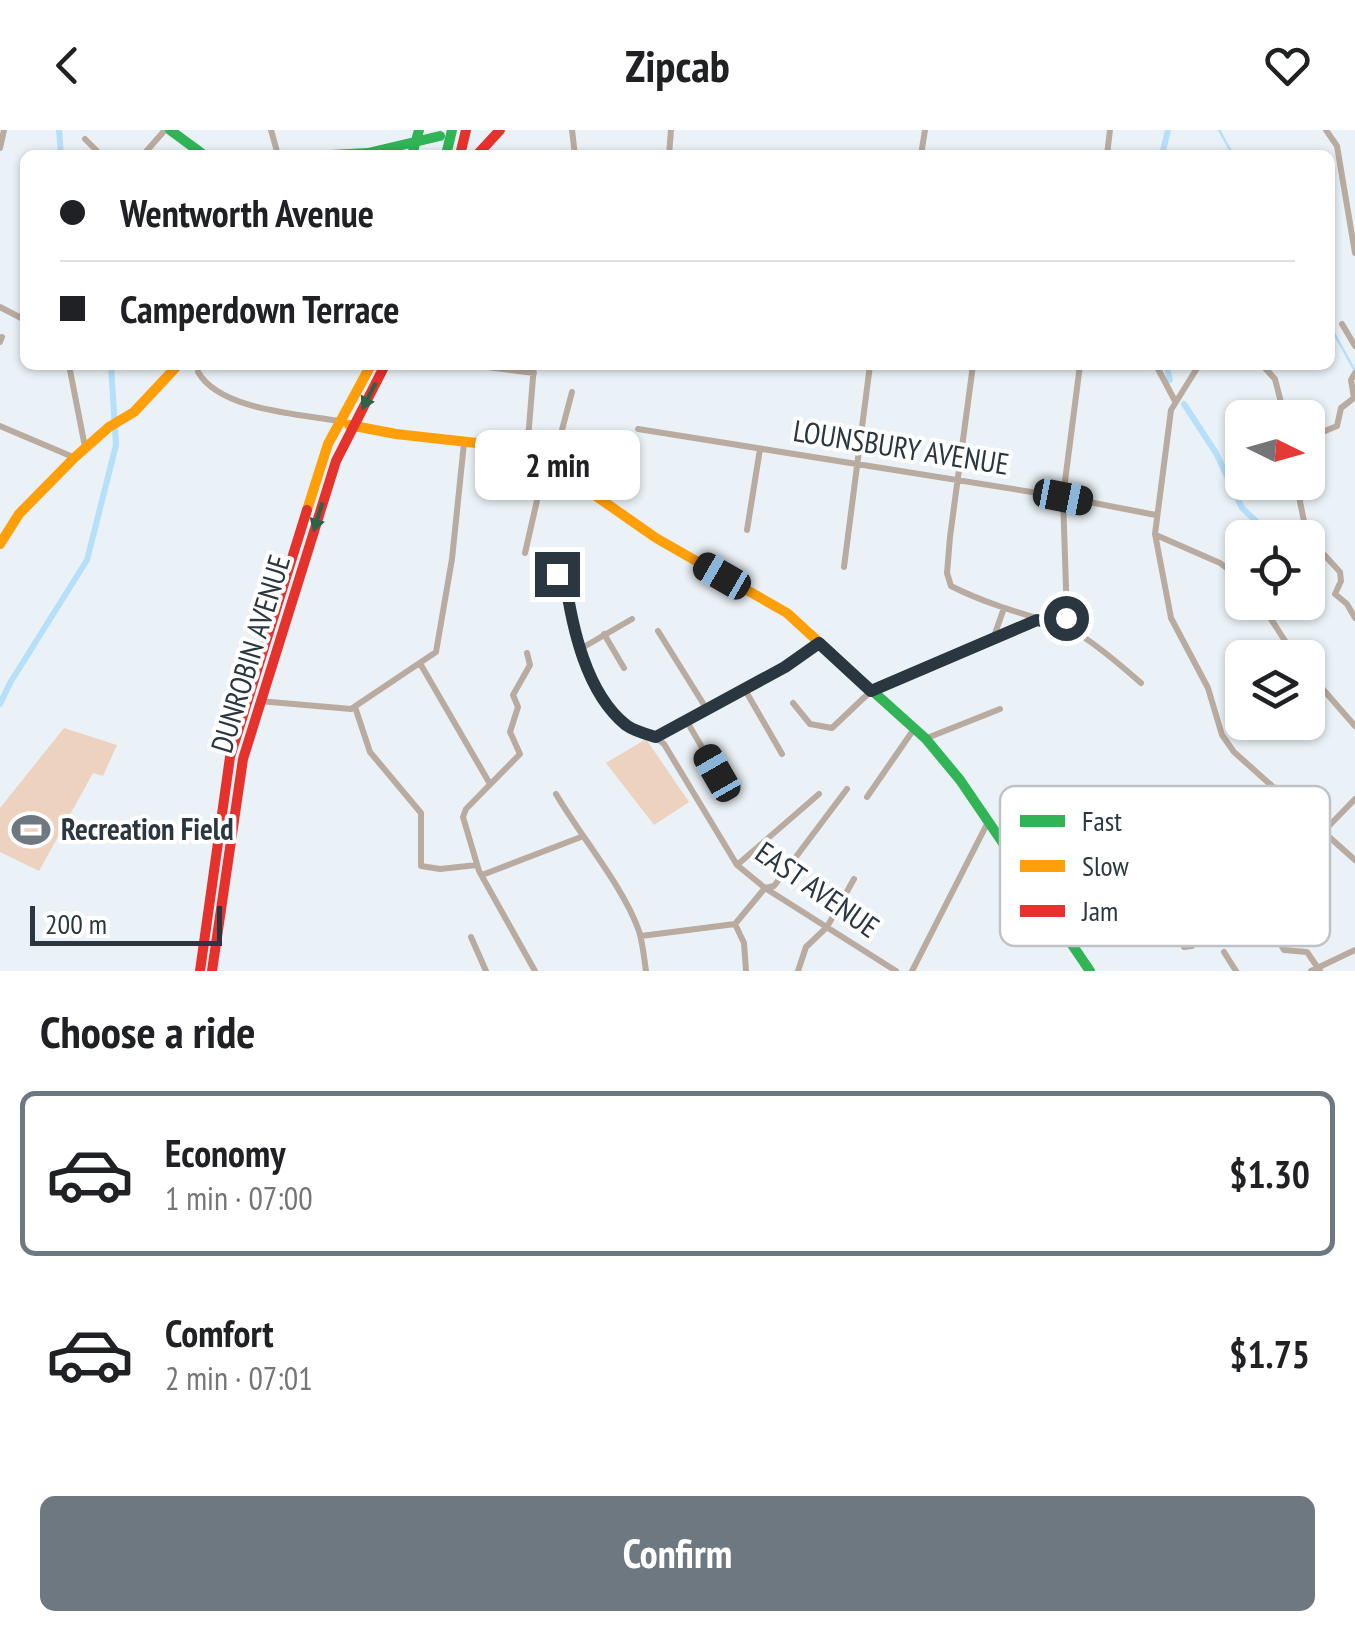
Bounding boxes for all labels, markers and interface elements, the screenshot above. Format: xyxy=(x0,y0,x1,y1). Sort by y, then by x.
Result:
text: Zipcab xyxy=(625,36,730,94)
icon: back xyxy=(40,38,95,93)
icon: heart xyxy=(1260,38,1315,93)
text: Wentworth Avenue xyxy=(120,188,374,237)
text: Camperdown Terrace xyxy=(120,284,400,333)
one-way arrow xyxy=(361,381,378,410)
north arrow xyxy=(1225,400,1325,500)
map controls xyxy=(1225,400,1325,740)
street label: LOUNSBURY AVENUE xyxy=(791,410,1012,483)
callout: 2 min xyxy=(474,429,640,499)
text: 2 min xyxy=(525,444,590,486)
car xyxy=(1031,477,1095,517)
one-way arrow xyxy=(310,503,325,533)
button: locate xyxy=(1225,520,1325,620)
car xyxy=(689,548,755,604)
street label: DUNROBIN AVENUE xyxy=(201,550,298,757)
route end xyxy=(535,552,580,597)
route start xyxy=(1044,596,1089,641)
button: layers xyxy=(1225,640,1325,740)
car xyxy=(689,740,745,806)
legend xyxy=(1000,786,1330,946)
text: Fast xyxy=(1082,802,1122,839)
sports icon: Recreation Field xyxy=(10,809,52,851)
place label: Recreation Field xyxy=(61,809,234,848)
street label: EAST AVENUE xyxy=(748,832,887,946)
text: Slow xyxy=(1082,847,1129,884)
text: Jam xyxy=(1081,892,1118,929)
scale bar xyxy=(30,901,222,946)
text: 200 m xyxy=(45,905,107,942)
text: Choose a ride xyxy=(40,1002,255,1060)
text: Economy xyxy=(165,1128,285,1177)
icon: car xyxy=(45,1129,135,1219)
text: $1.30 xyxy=(1229,1149,1310,1198)
text: 1 min · 07:00 xyxy=(165,1177,313,1219)
text: Comfort xyxy=(165,1308,274,1357)
icon: car xyxy=(45,1309,135,1399)
text: $1.75 xyxy=(1229,1329,1310,1378)
text: 2 min · 07:01 xyxy=(165,1357,313,1399)
button: Confirm xyxy=(40,1496,1315,1611)

